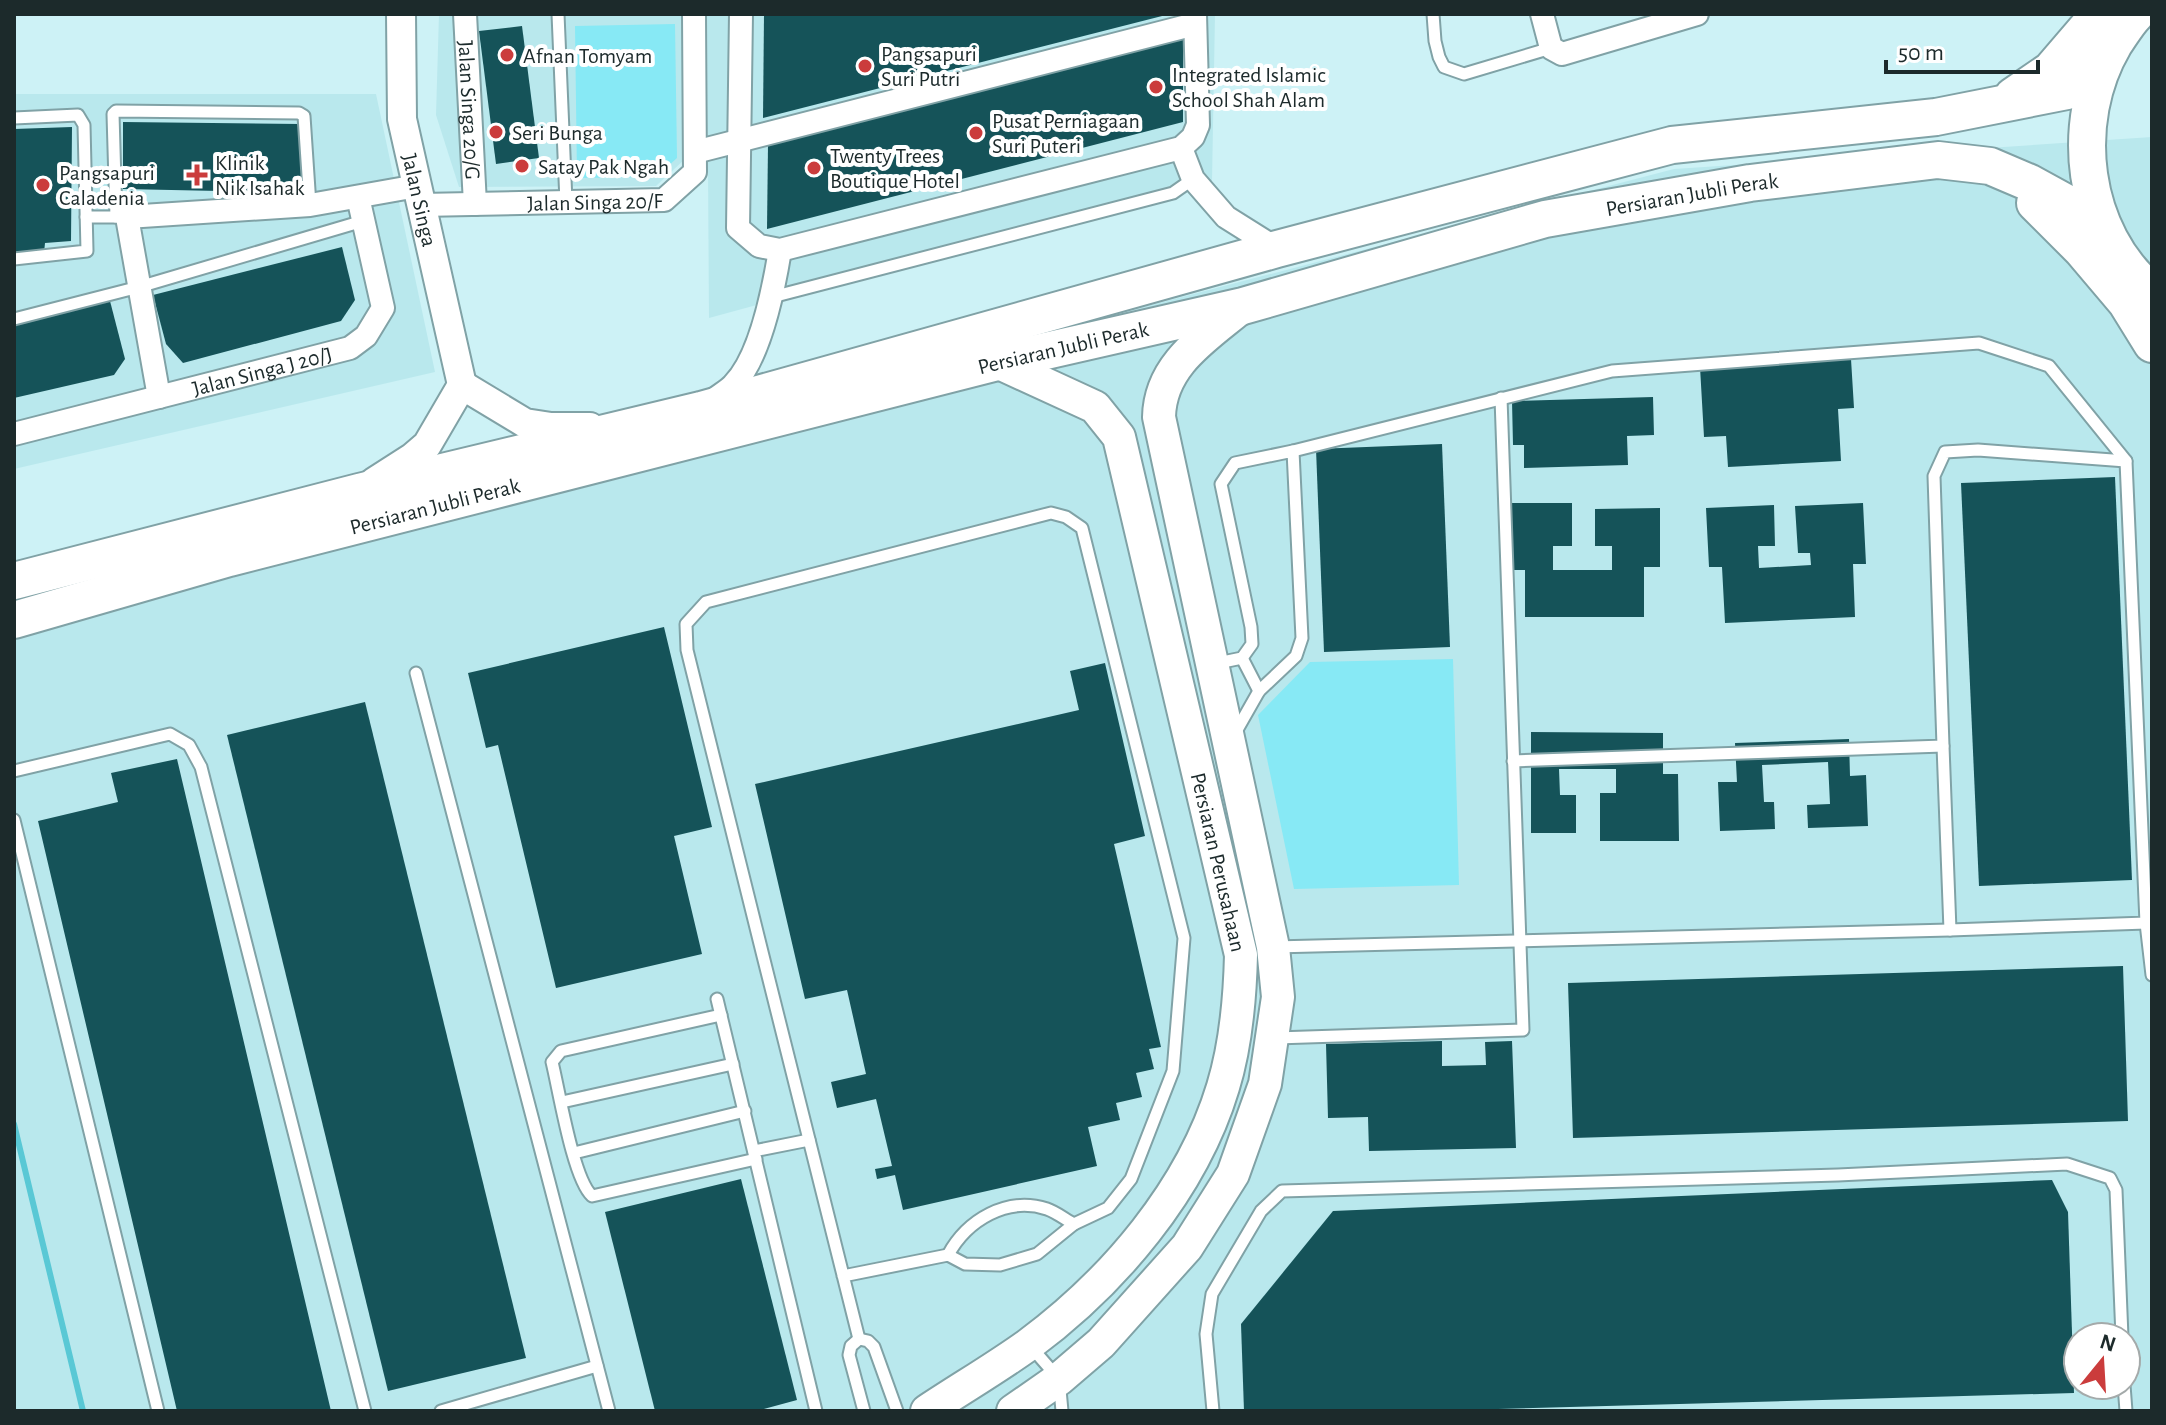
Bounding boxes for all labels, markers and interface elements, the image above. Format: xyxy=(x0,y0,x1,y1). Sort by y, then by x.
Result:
scale bar xyxy=(1886,24,2038,74)
street label: Jalan Singa 20/G xyxy=(454,40,484,180)
text: 50 m xyxy=(1898,41,1944,65)
place label: Pangsapuri Suri Putri xyxy=(881,43,977,90)
place label: Afnan Tomyam xyxy=(523,45,652,67)
marker: Afnan Tomyam xyxy=(498,46,516,64)
marker: Pangsapuri Suri Putri xyxy=(856,57,874,75)
place label: Integrated Islamic School Shah Alam xyxy=(1172,64,1326,111)
marker: Integrated Islamic School Shah Alam xyxy=(1147,78,1165,96)
place label: Pusat Perniagaan Suri Puteri xyxy=(992,110,1140,157)
place label: Seri Bunga xyxy=(512,122,603,144)
marker: Seri Bunga xyxy=(487,123,505,141)
marker: Pusat Perniagaan Suri Puteri xyxy=(967,124,985,142)
place label: Twenty Trees Boutique Hotel xyxy=(830,145,960,192)
place label: Klinik Nik Isahak xyxy=(215,152,304,199)
street label: Jalan Singa xyxy=(398,152,440,249)
place label: Satay Pak Ngah xyxy=(538,156,669,178)
marker: Satay Pak Ngah xyxy=(513,157,531,175)
marker: Twenty Trees Boutique Hotel xyxy=(805,159,823,177)
place label: Pangsapuri Caladenia xyxy=(59,162,155,209)
marker: Klinik Nik Isahak xyxy=(186,164,208,186)
street label: Persiaran Jubli Perak xyxy=(1604,170,1779,220)
marker: Pangsapuri Caladenia xyxy=(34,176,52,194)
street label: Jalan Singa 20/F xyxy=(527,190,664,215)
street label: Persiaran Jubli Perak xyxy=(976,318,1151,378)
street label: Jalan Singa J 20/J xyxy=(190,343,335,400)
street label: Persiaran Jubli Perak xyxy=(348,474,522,539)
street label: Persiaran Perusahaan xyxy=(1187,771,1249,954)
north arrow xyxy=(2062,1321,2142,1401)
text: N xyxy=(2097,1330,2119,1356)

